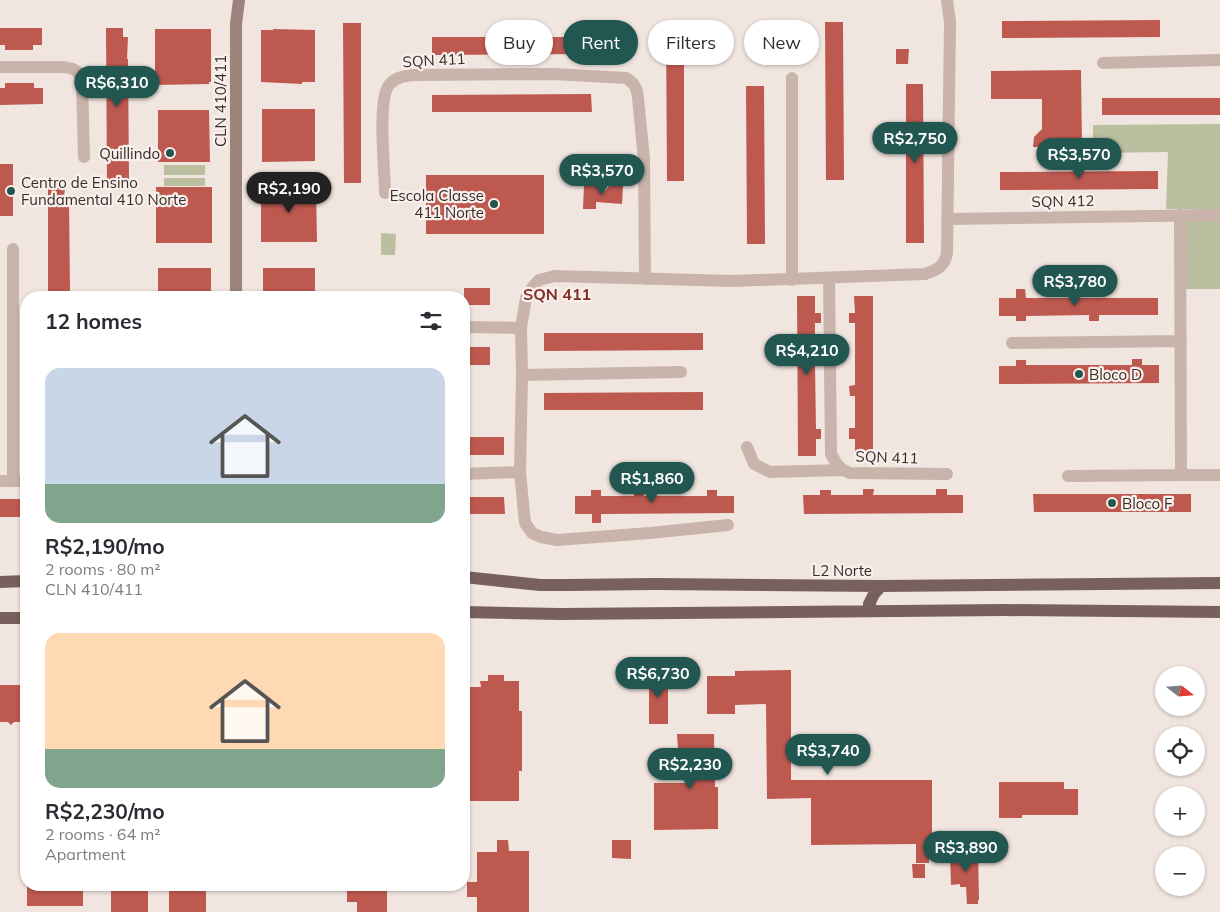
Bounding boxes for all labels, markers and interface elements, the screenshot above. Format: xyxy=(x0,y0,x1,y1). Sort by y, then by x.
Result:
chip: Buy xyxy=(485,20,553,65)
chip: Rent xyxy=(563,20,638,65)
chip: Filters xyxy=(648,20,734,65)
chip: New xyxy=(744,20,819,65)
street label: SQN 411 xyxy=(402,49,466,71)
street label: CLN 410/411 xyxy=(211,55,230,147)
pin: R$6,310 xyxy=(71,66,163,108)
text: R$6,310 xyxy=(85,72,149,92)
pin: R$2,750 xyxy=(869,121,961,164)
text: R$2,750 xyxy=(883,128,947,148)
pin: R$3,570 xyxy=(1033,138,1125,180)
place label: Quillindo xyxy=(99,144,160,163)
text: R$3,570 xyxy=(1047,144,1111,164)
marker: Quillindo xyxy=(164,147,176,159)
pin: R$3,570 xyxy=(556,154,648,196)
text: R$3,570 xyxy=(570,160,634,180)
pin: R$2,190 xyxy=(243,172,335,214)
place label: Centro de Ensino Fundamental 410 Norte xyxy=(21,173,186,209)
text: R$2,190 xyxy=(257,178,321,198)
marker: Centro de Ensino Fundamental 410 Norte xyxy=(5,185,17,197)
place label: Escola Classe 411 Norte xyxy=(390,186,484,222)
street label: SQN 412 xyxy=(1031,191,1095,211)
marker: Escola Classe 411 Norte xyxy=(488,198,500,210)
pin: R$3,780 xyxy=(1029,264,1121,307)
text: R$3,780 xyxy=(1043,271,1107,291)
district label: SQN 411 xyxy=(523,284,591,304)
icon: filters xyxy=(417,307,445,335)
text: 12 homes xyxy=(45,308,142,334)
pin: R$4,210 xyxy=(761,334,853,376)
text: R$4,210 xyxy=(775,340,839,360)
place label: Bloco D xyxy=(1089,365,1142,384)
marker: Bloco D xyxy=(1073,368,1085,380)
icon: home xyxy=(200,401,290,491)
street label: SQN 411 xyxy=(855,446,919,468)
pin: R$1,860 xyxy=(606,462,698,504)
text: R$1,860 xyxy=(620,468,684,488)
place label: Bloco F xyxy=(1122,494,1173,513)
marker: Bloco F xyxy=(1106,497,1118,509)
text: R$2,190/mo xyxy=(45,533,165,559)
text: 2 rooms · 80 m² xyxy=(45,559,160,579)
street label: L2 Norte xyxy=(812,561,872,580)
text: CLN 410/411 xyxy=(45,579,143,599)
pin: R$6,730 xyxy=(612,656,704,699)
text: R$6,730 xyxy=(626,663,690,683)
icon: home xyxy=(200,666,290,756)
north arrow xyxy=(1155,666,1205,716)
map controls xyxy=(1155,666,1205,896)
button: locate xyxy=(1155,726,1205,776)
pin: R$3,740 xyxy=(782,734,874,776)
text: R$3,740 xyxy=(796,740,860,760)
pin: R$2,230 xyxy=(644,748,736,790)
text: R$2,230 xyxy=(658,754,722,774)
button: + xyxy=(1155,786,1205,836)
text: R$2,230/mo xyxy=(45,798,165,824)
text: 2 rooms · 64 m² xyxy=(45,824,160,844)
pin: R$3,890 xyxy=(920,830,1012,873)
text: R$3,890 xyxy=(934,837,998,857)
text: Apartment xyxy=(45,844,126,864)
button: − xyxy=(1155,846,1205,896)

